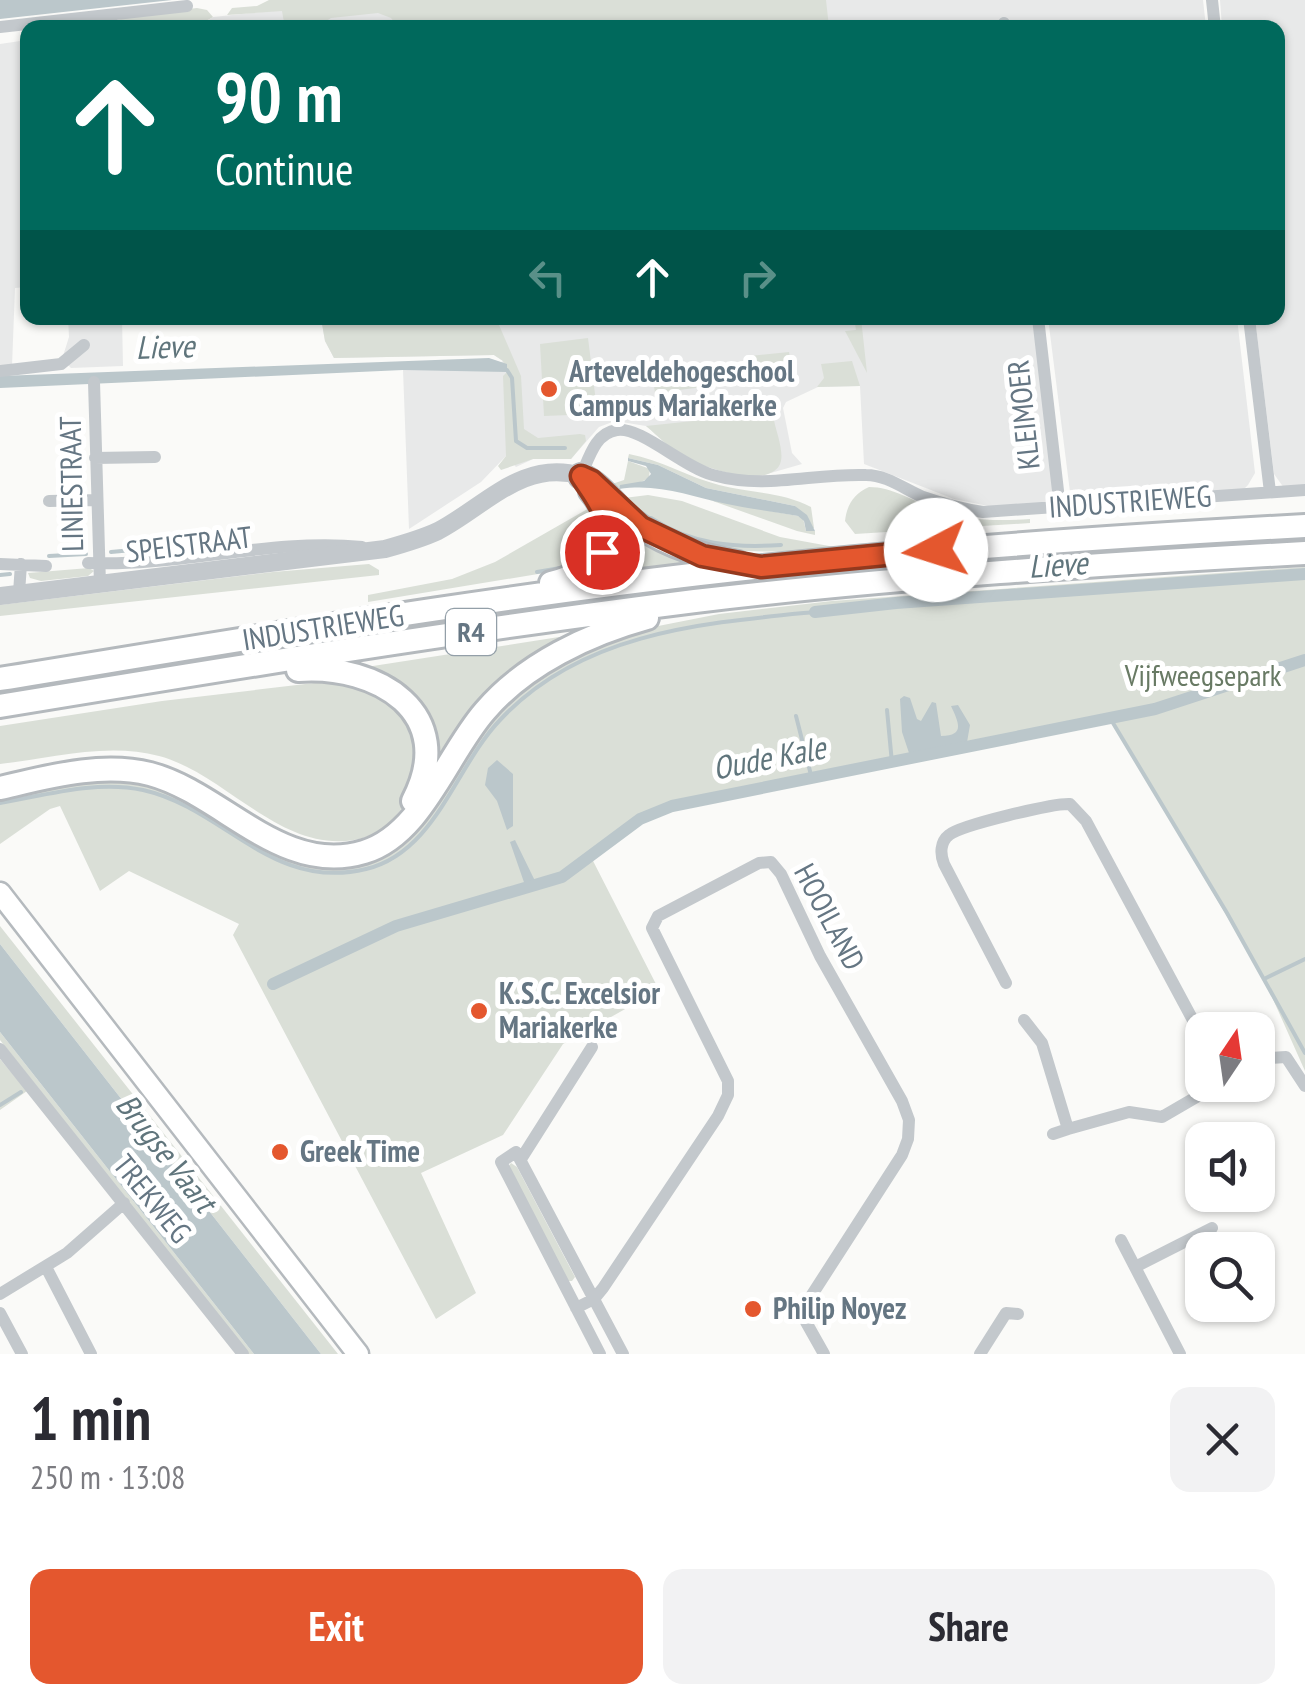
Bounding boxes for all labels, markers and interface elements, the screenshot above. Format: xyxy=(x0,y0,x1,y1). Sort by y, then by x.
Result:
text: 90 m xyxy=(215,51,343,141)
icon: ahead xyxy=(50,60,180,190)
text: Continue xyxy=(215,139,354,197)
icon: left xyxy=(520,250,575,305)
icon: ahead xyxy=(625,250,680,305)
icon: right xyxy=(730,250,785,305)
water label: Lieve xyxy=(135,324,197,368)
place label: Arteveldehogeschool Campus Mariakerke xyxy=(568,351,795,424)
street label: KLEIMOER xyxy=(997,358,1048,472)
marker: Arteveldehogeschool Campus Mariakerke xyxy=(538,378,560,400)
street label: LINIESTRAAT xyxy=(50,416,91,552)
street label: INDUSTRIEWEG xyxy=(1047,475,1212,526)
position arrow xyxy=(884,498,988,602)
pin xyxy=(560,510,645,595)
street label: SPEISTRAAT xyxy=(124,516,254,571)
icon: arrive xyxy=(575,525,630,580)
water label: Lieve xyxy=(1027,541,1090,587)
street label: INDUSTRIEWEG xyxy=(239,595,406,659)
road number: R4 xyxy=(446,609,496,655)
park label: Vijfweegsepark xyxy=(1124,655,1282,694)
water label: Oude Kale xyxy=(709,725,830,788)
street label: HOOILAND xyxy=(786,856,874,976)
place label: K.S.C. Excelsior Mariakerke xyxy=(499,973,660,1046)
marker: K.S.C. Excelsior Mariakerke xyxy=(468,1000,490,1022)
north arrow xyxy=(1185,1012,1275,1102)
map controls xyxy=(1185,1012,1275,1322)
water label: Brugse Vaart xyxy=(107,1085,228,1223)
button: sound xyxy=(1185,1122,1275,1212)
place label: Greek Time xyxy=(300,1131,420,1170)
marker: Greek Time xyxy=(269,1141,291,1163)
street label: TREKWEG xyxy=(106,1146,201,1250)
button: search xyxy=(1185,1232,1275,1322)
place label: Philip Noyez xyxy=(773,1288,906,1327)
marker: Philip Noyez xyxy=(742,1298,764,1320)
text: 1 min xyxy=(30,1379,151,1457)
button: close xyxy=(1170,1387,1275,1492)
text: 250 m · 13:08 xyxy=(30,1456,185,1498)
button: Exit xyxy=(30,1569,643,1684)
button: Share xyxy=(663,1569,1275,1684)

